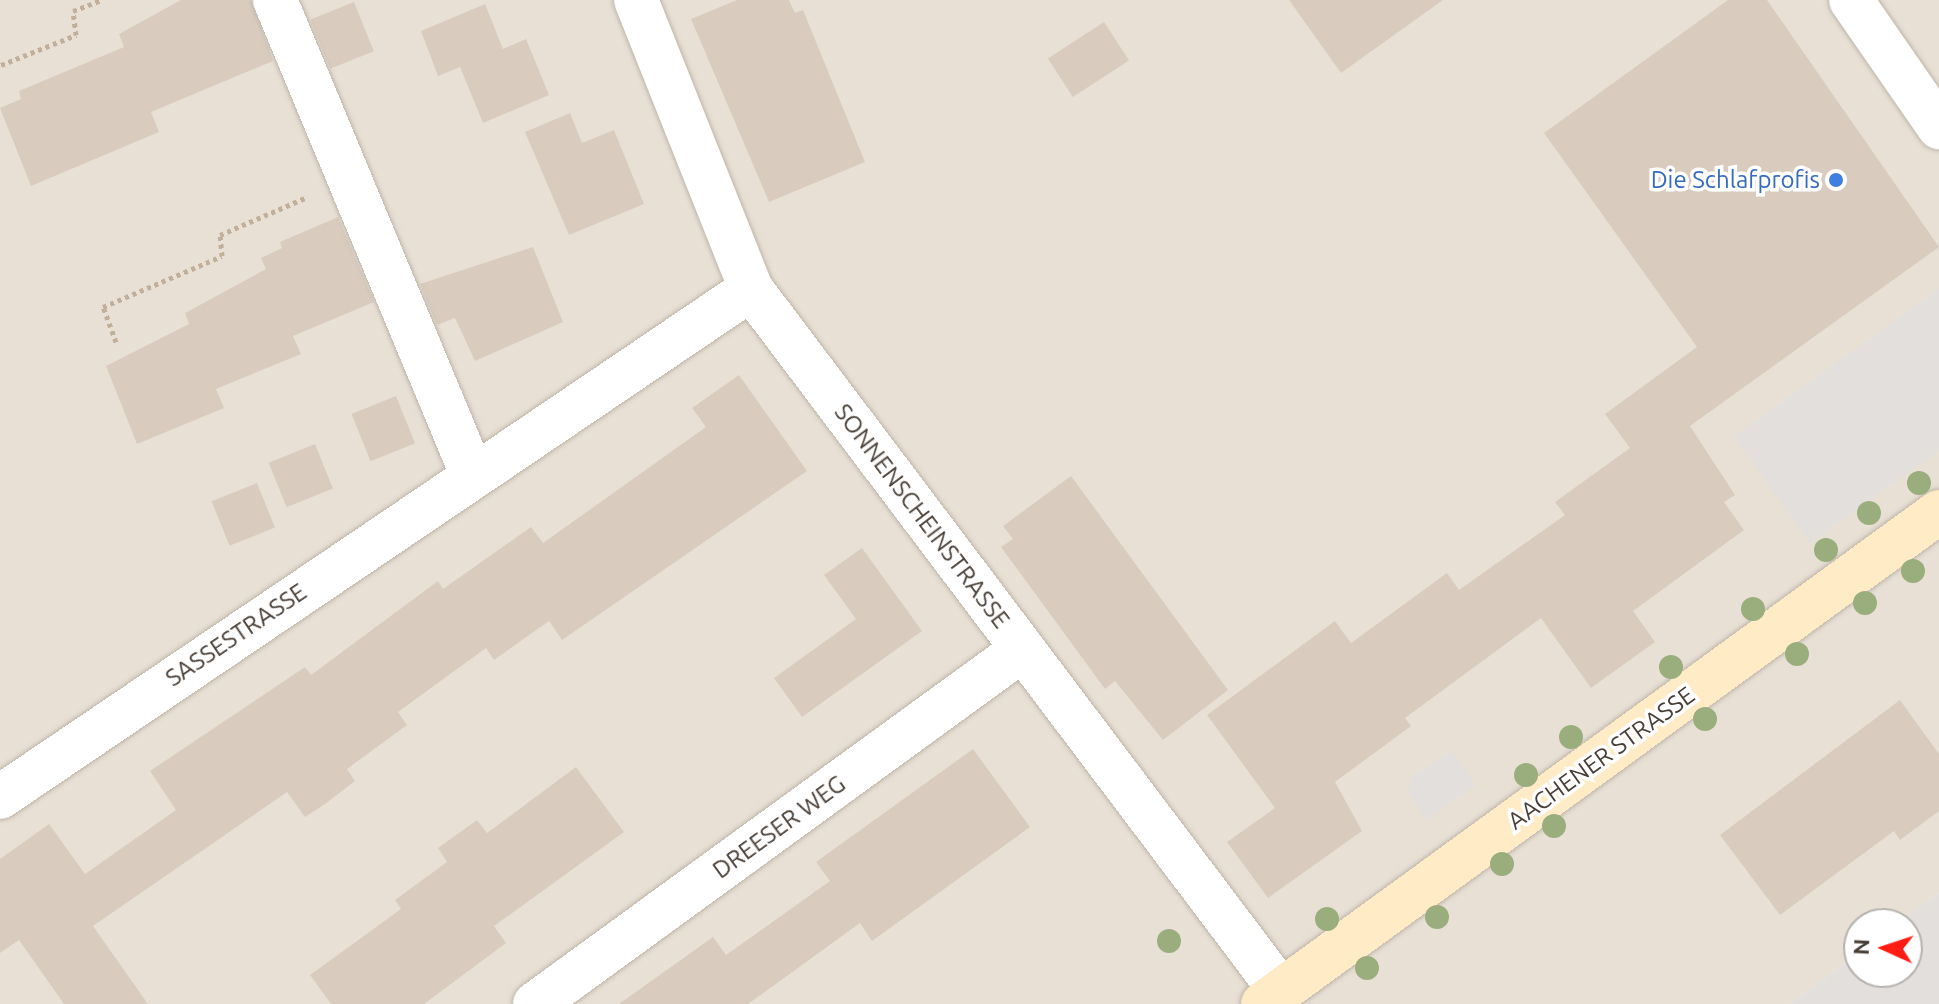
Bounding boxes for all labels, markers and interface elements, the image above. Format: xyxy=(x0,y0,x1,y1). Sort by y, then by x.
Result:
place label: Die Schlafprofis xyxy=(1651,166,1820,194)
marker: Die Schlafprofis xyxy=(1827,171,1845,189)
street label: SONNENSCHEINSTRASSE xyxy=(828,398,1016,634)
street label: SASSESTRASSE xyxy=(160,577,312,693)
street label: AACHENER STRASSE xyxy=(1502,681,1700,835)
street label: DREESER WEG xyxy=(707,769,851,885)
north arrow xyxy=(1843,908,1923,988)
text: N xyxy=(1848,938,1873,956)

